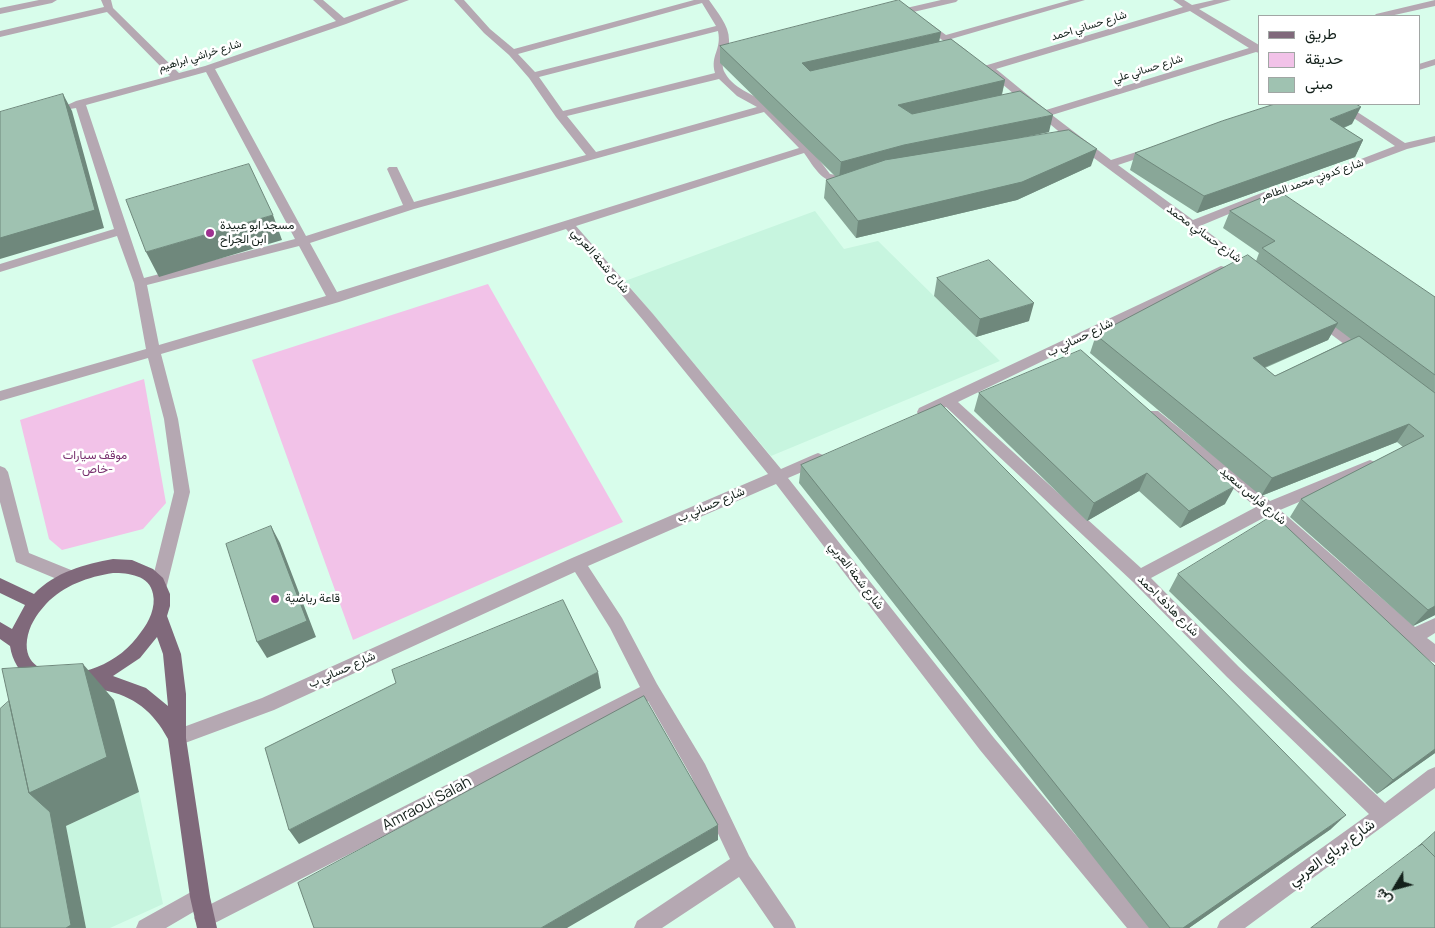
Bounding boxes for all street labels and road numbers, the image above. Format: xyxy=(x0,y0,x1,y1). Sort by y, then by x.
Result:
street label: شارع حساني احمد xyxy=(1050,8,1128,44)
street label: شارع خراشي ابراهيم xyxy=(157,37,243,75)
street label: شارع حساني علي xyxy=(1111,52,1185,86)
street label: شارع كدوني محمد الطاهر xyxy=(1259,156,1365,204)
street label: شارع حساني محمد xyxy=(1164,202,1244,266)
street label: شارع شمة العربي xyxy=(568,226,632,296)
street label: شارع حساني ب xyxy=(1045,316,1115,360)
street label: شارع فراس سعيد xyxy=(1217,464,1289,528)
street label: شارع حساني ب xyxy=(675,484,747,526)
street label: شارع شمة العربي xyxy=(825,539,887,613)
street label: شارع هادف احمد xyxy=(1134,572,1202,640)
street label: شارع حساني ب xyxy=(306,649,378,691)
street label: Amraoui Salah xyxy=(379,773,475,835)
street label: شارع برباي العربي xyxy=(1285,816,1379,890)

